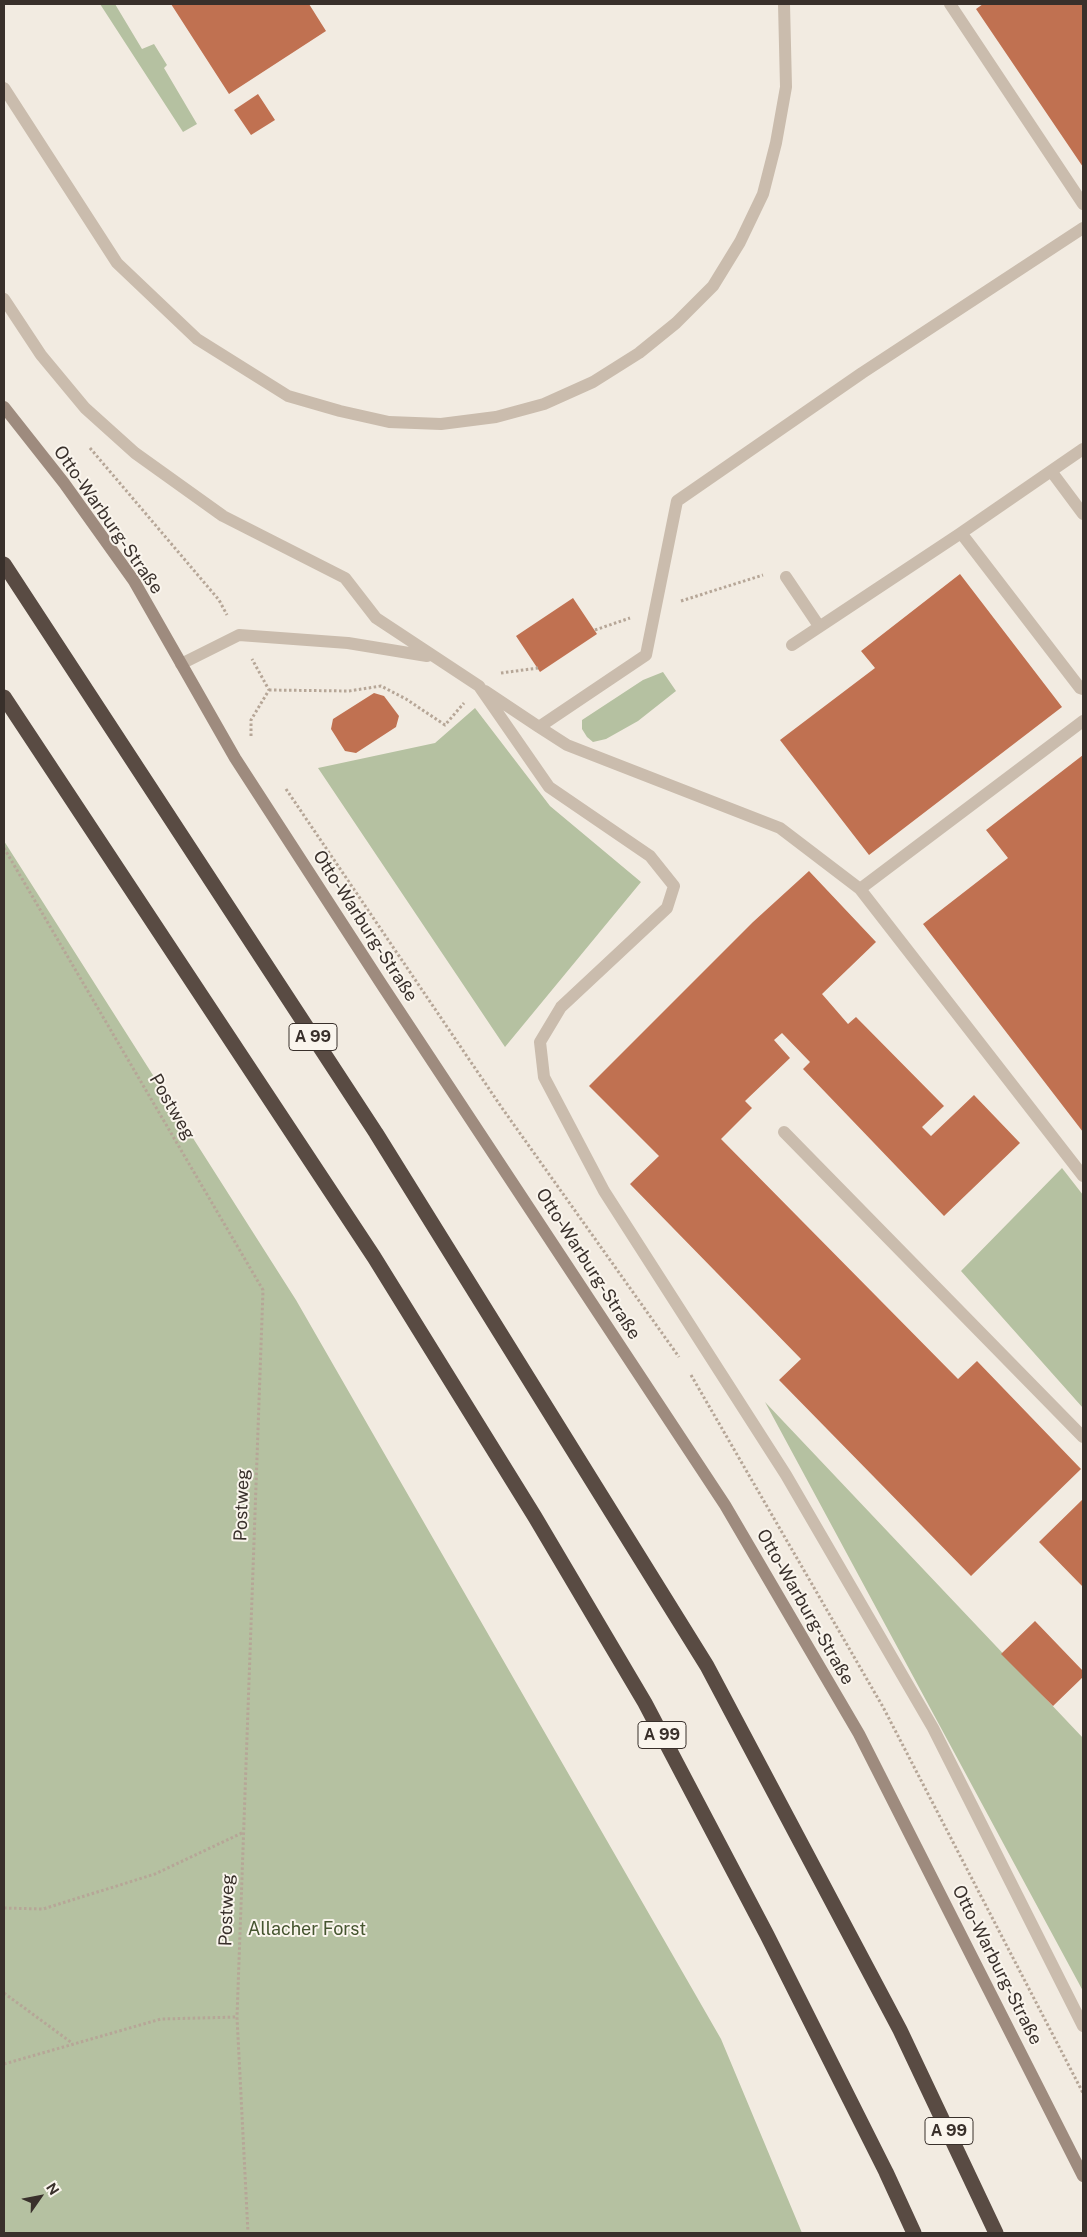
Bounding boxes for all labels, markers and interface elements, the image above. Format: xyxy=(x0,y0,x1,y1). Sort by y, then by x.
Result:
street label: Otto-Warburg-Straße xyxy=(49,442,167,598)
street label: Otto-Warburg-Straße xyxy=(308,846,422,1006)
road number: A 99 xyxy=(289,1024,337,1050)
street label: Postweg xyxy=(145,1070,199,1144)
street label: Otto-Warburg-Straße xyxy=(531,1184,645,1344)
street label: Postweg xyxy=(230,1468,254,1542)
street label: Otto-Warburg-Straße xyxy=(752,1525,858,1689)
road number: A 99 xyxy=(638,1722,686,1748)
street label: Postweg xyxy=(215,1873,239,1947)
street label: Otto-Warburg-Straße xyxy=(947,1882,1047,2048)
park label: Allacher Forst xyxy=(248,1918,366,1940)
road number: A 99 xyxy=(925,2118,973,2144)
north arrow xyxy=(15,2172,65,2222)
text: N xyxy=(43,2180,62,2198)

